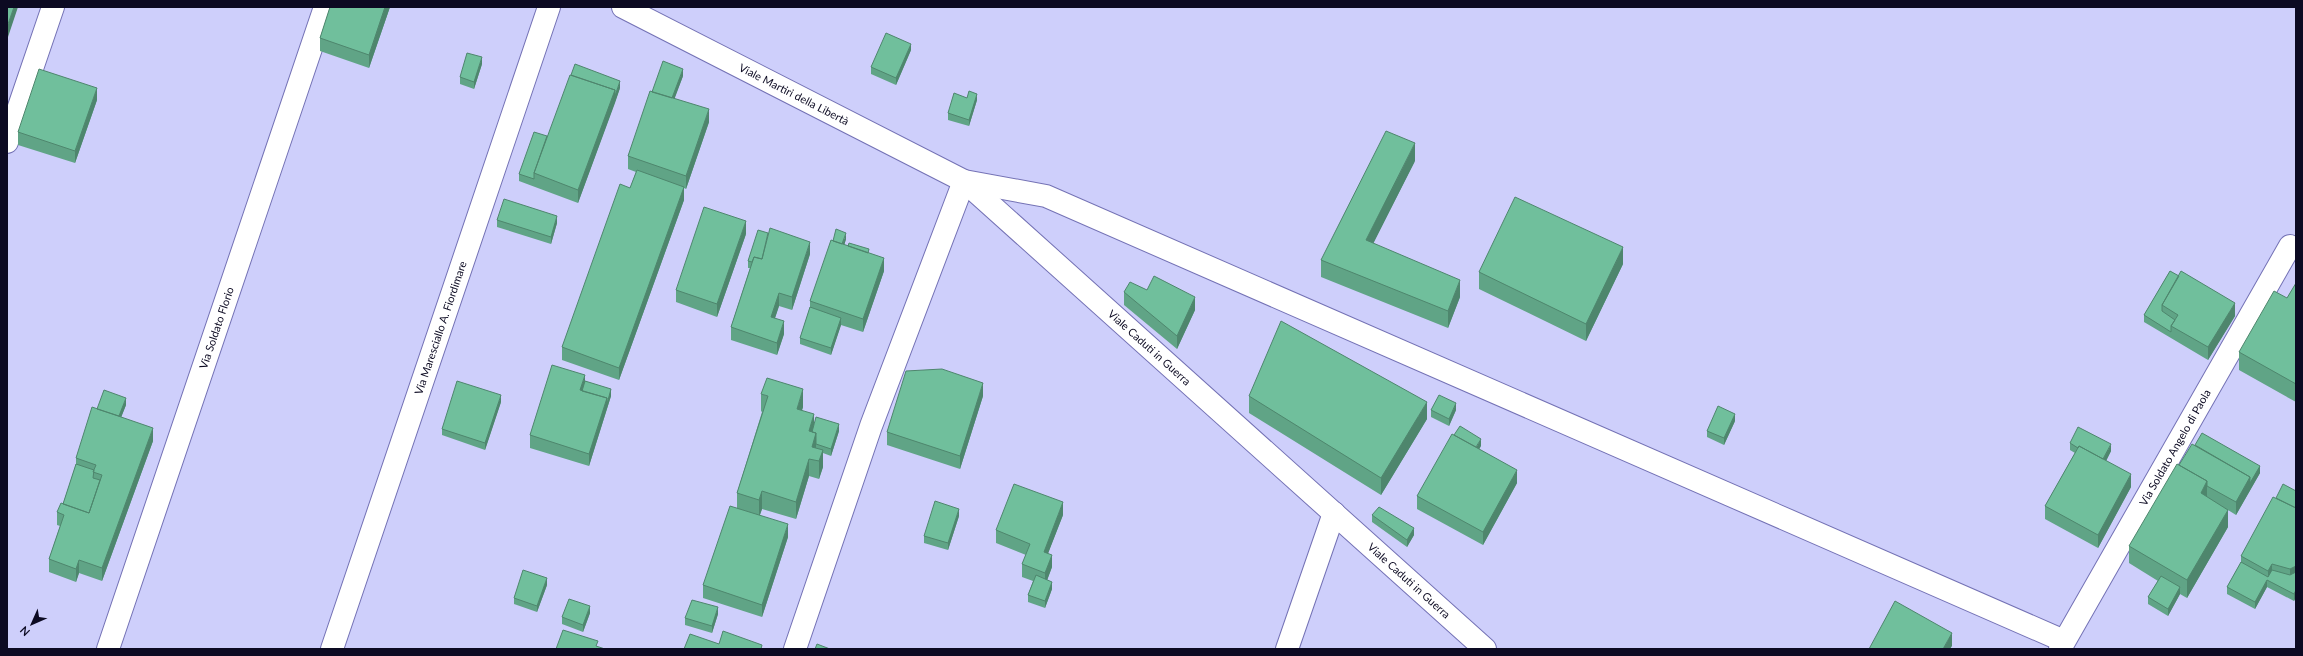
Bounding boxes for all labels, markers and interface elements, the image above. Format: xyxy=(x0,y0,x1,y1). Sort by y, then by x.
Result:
street label: Viale Martiri della Libertà xyxy=(737,60,851,127)
street label: Via Maresciallo A. Fiordimare xyxy=(411,259,469,396)
street label: Via Soldato Florio xyxy=(196,285,236,370)
street label: Viale Caduti in Guerra xyxy=(1106,307,1194,388)
street label: Via Soldato Angelo di Paola xyxy=(2136,387,2213,508)
street label: Viale Caduti in Guerra xyxy=(1365,540,1453,621)
north arrow xyxy=(12,604,52,644)
text: N xyxy=(17,624,32,639)

